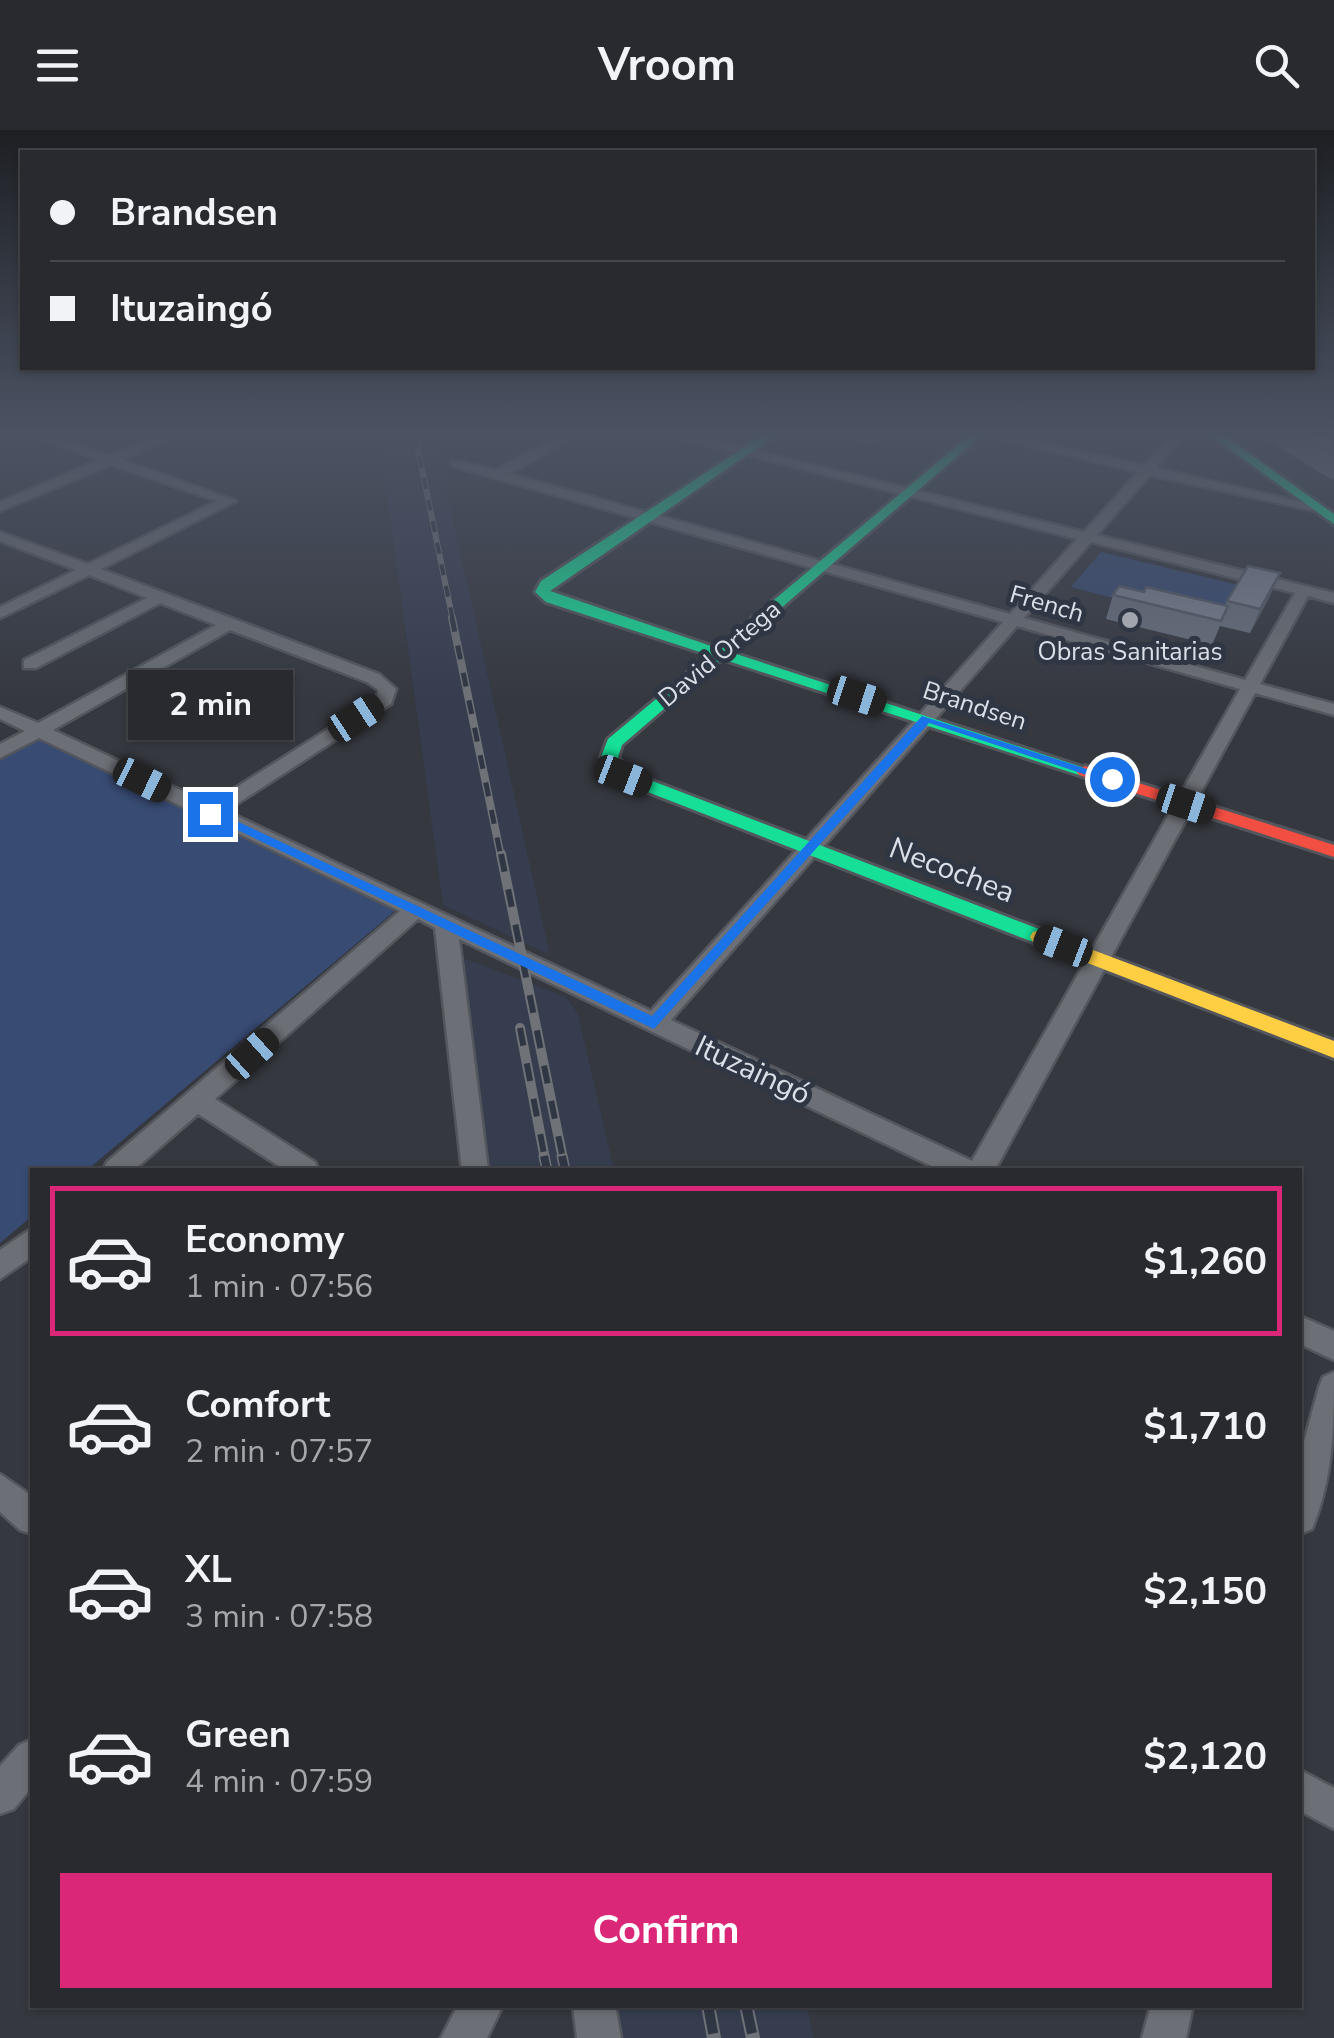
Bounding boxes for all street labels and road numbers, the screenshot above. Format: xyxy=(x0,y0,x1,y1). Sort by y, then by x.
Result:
street label: French xyxy=(1006,577,1088,631)
street label: David Ortega xyxy=(651,593,788,715)
street label: Brandsen xyxy=(918,673,1031,739)
street label: Necochea xyxy=(883,828,1020,913)
street label: Ituzaingó xyxy=(688,1026,817,1115)

